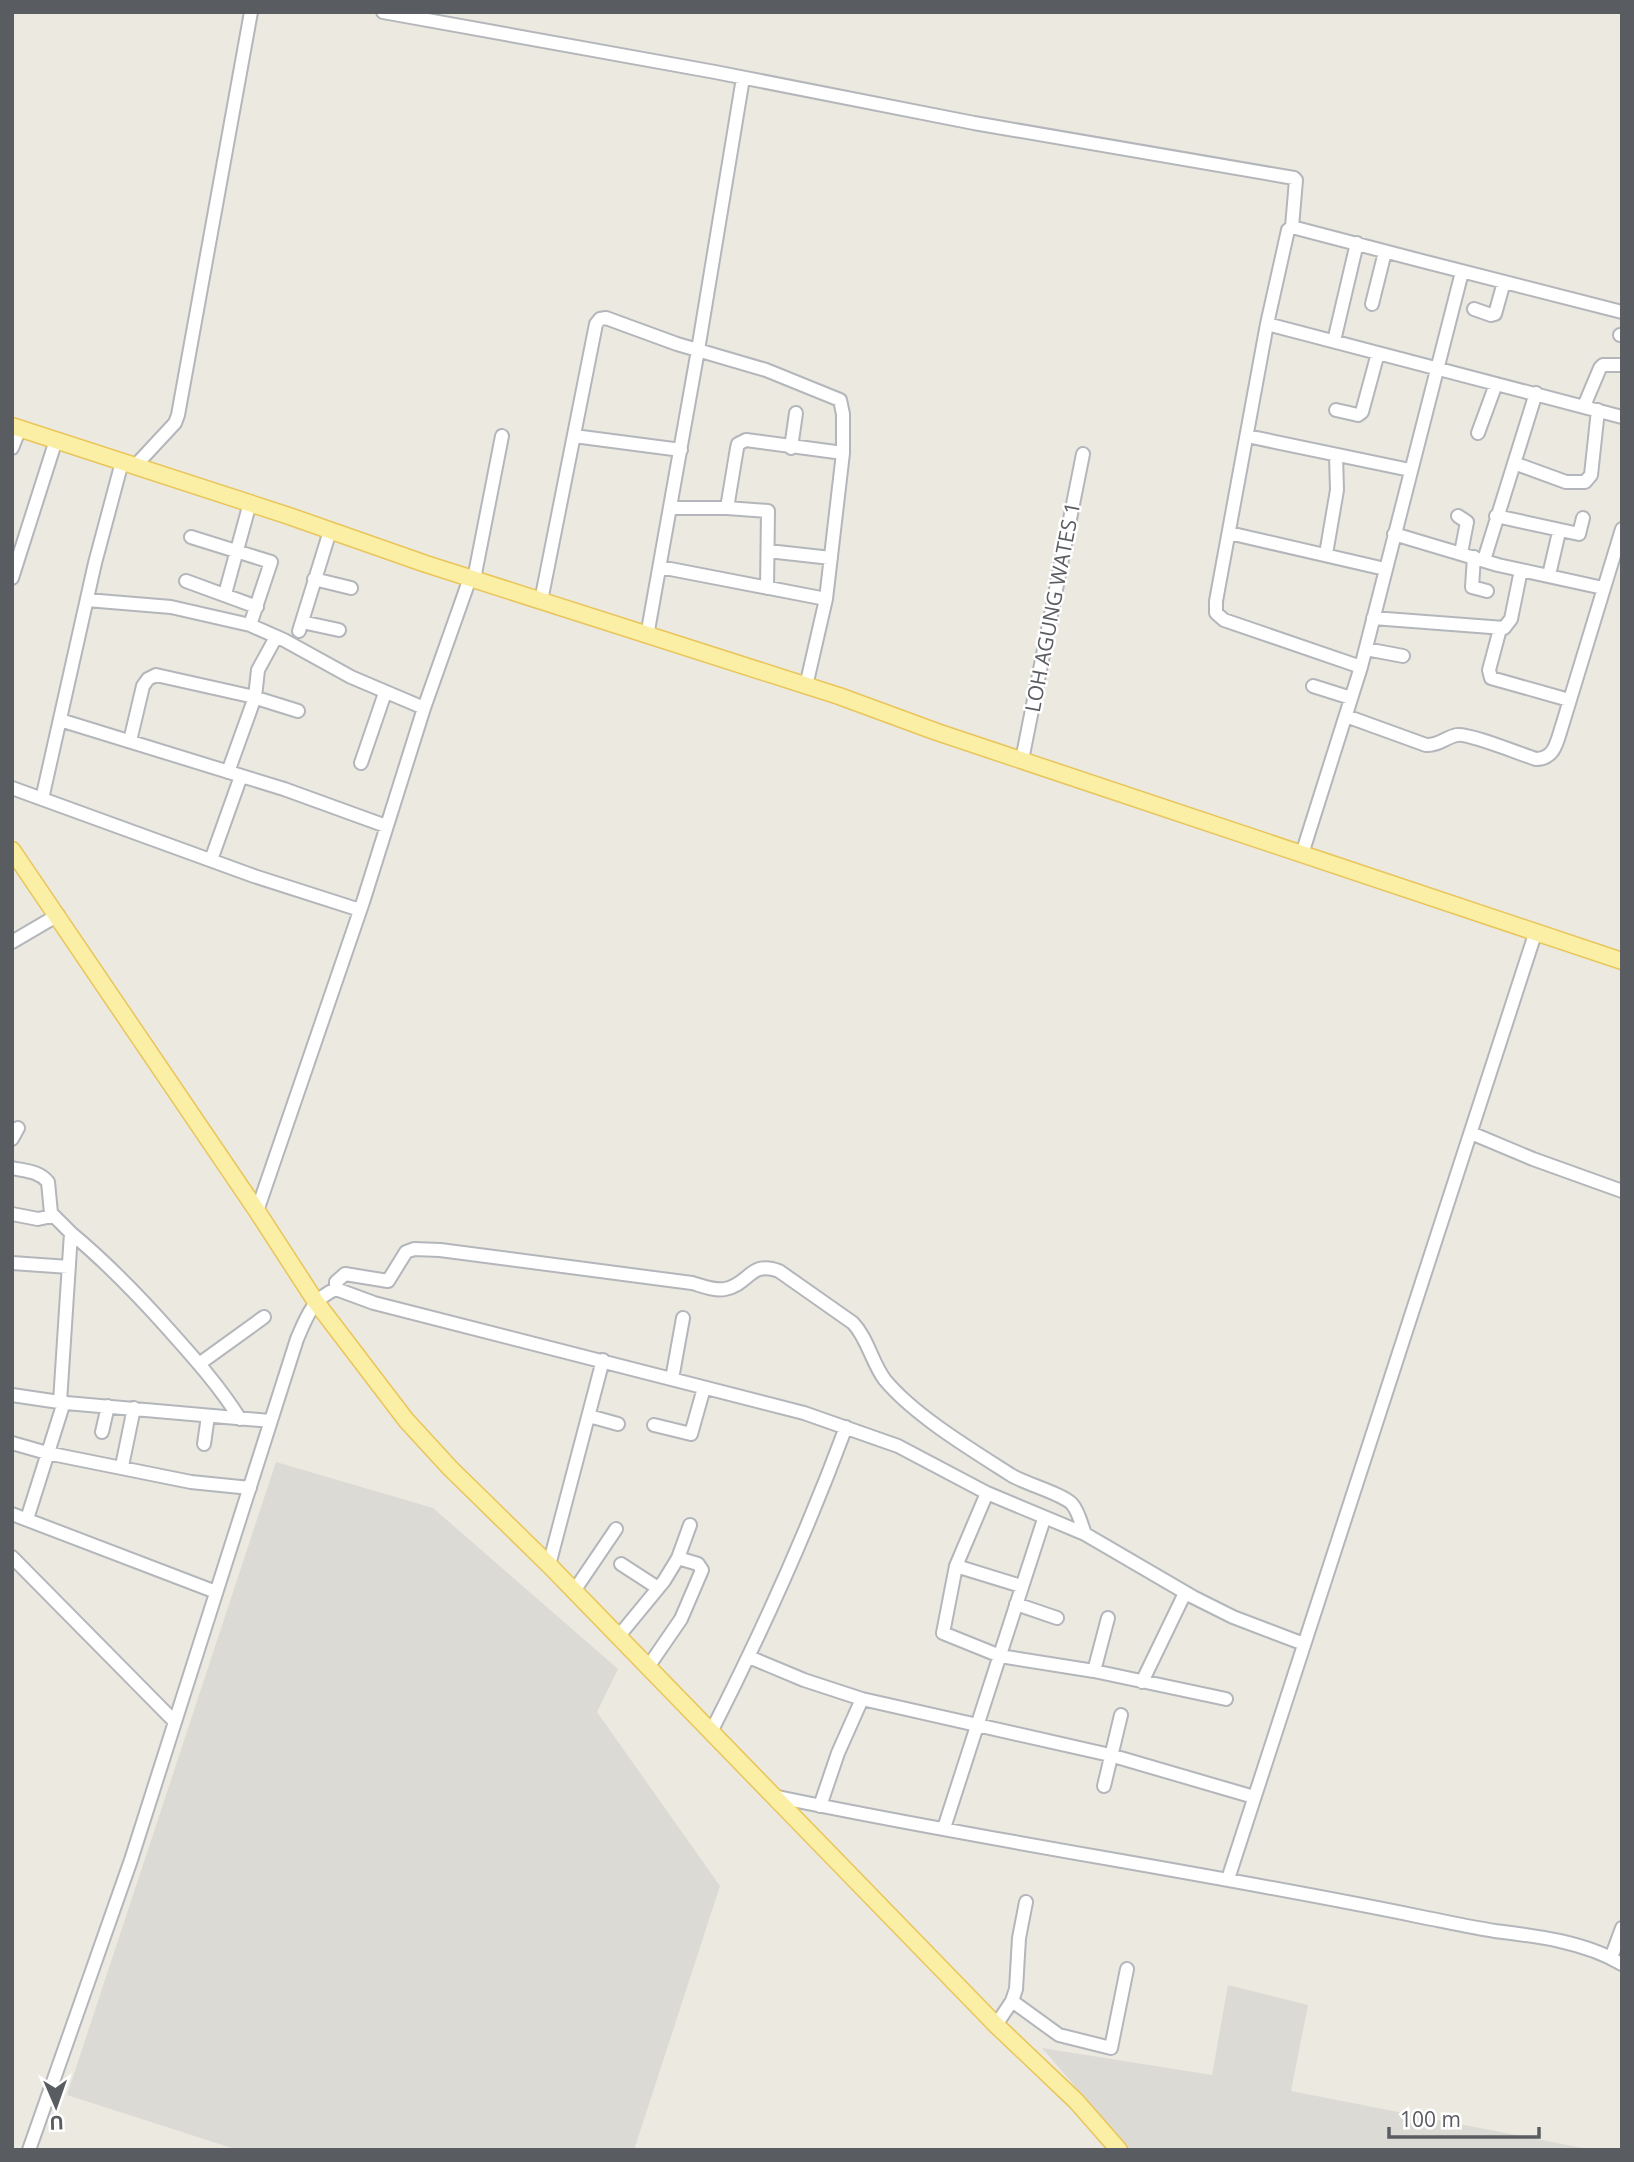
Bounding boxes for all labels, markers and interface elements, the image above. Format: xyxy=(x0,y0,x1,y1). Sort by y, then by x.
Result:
street label: LOH AGUNG WATES 1 xyxy=(1018,500,1086,714)
north arrow xyxy=(21,2071,91,2141)
scale bar xyxy=(1389,2096,1540,2140)
text: 100 m xyxy=(1400,2105,1461,2133)
text: U xyxy=(49,2110,64,2136)

